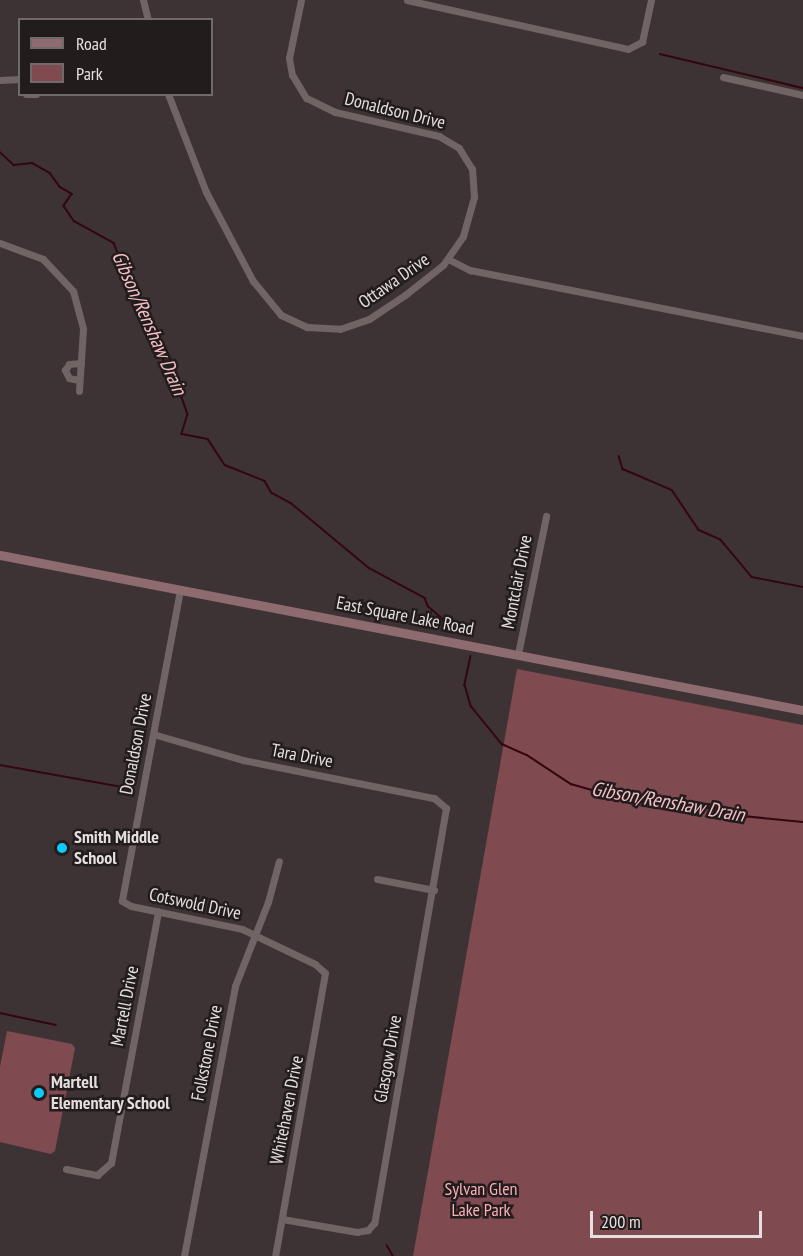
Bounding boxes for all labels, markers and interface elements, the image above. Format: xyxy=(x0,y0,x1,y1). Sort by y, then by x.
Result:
legend xyxy=(18,18,213,96)
text: Road xyxy=(76,32,107,55)
text: Park xyxy=(76,62,103,85)
street label: Donaldson Drive xyxy=(343,88,447,134)
water label: Gibson/Renshaw Drain xyxy=(106,247,192,399)
street label: Ottawa Drive xyxy=(354,249,434,313)
street label: Montclair Drive xyxy=(497,533,537,631)
street label: East Square Lake Road xyxy=(334,592,476,640)
street label: Donaldson Drive xyxy=(116,692,156,796)
street label: Tara Drive xyxy=(269,739,335,773)
water label: Gibson/Renshaw Drain xyxy=(589,777,747,827)
place label: Smith Middle School xyxy=(74,827,159,870)
marker: Smith Middle School xyxy=(55,841,69,855)
street label: Cotswold Drive xyxy=(147,884,243,924)
street label: Martell Drive xyxy=(107,964,143,1048)
street label: Folkstone Drive xyxy=(187,1003,227,1103)
street label: Glasgow Drive xyxy=(370,1013,406,1105)
street label: Whitehaven Drive xyxy=(266,1054,308,1166)
place label: Martell Elementary School xyxy=(51,1072,170,1114)
marker: Martell Elementary School xyxy=(32,1086,46,1100)
park label: Sylvan Glen Lake Park xyxy=(445,1179,517,1222)
scale bar xyxy=(593,1199,766,1237)
text: 200 m xyxy=(601,1210,641,1233)

